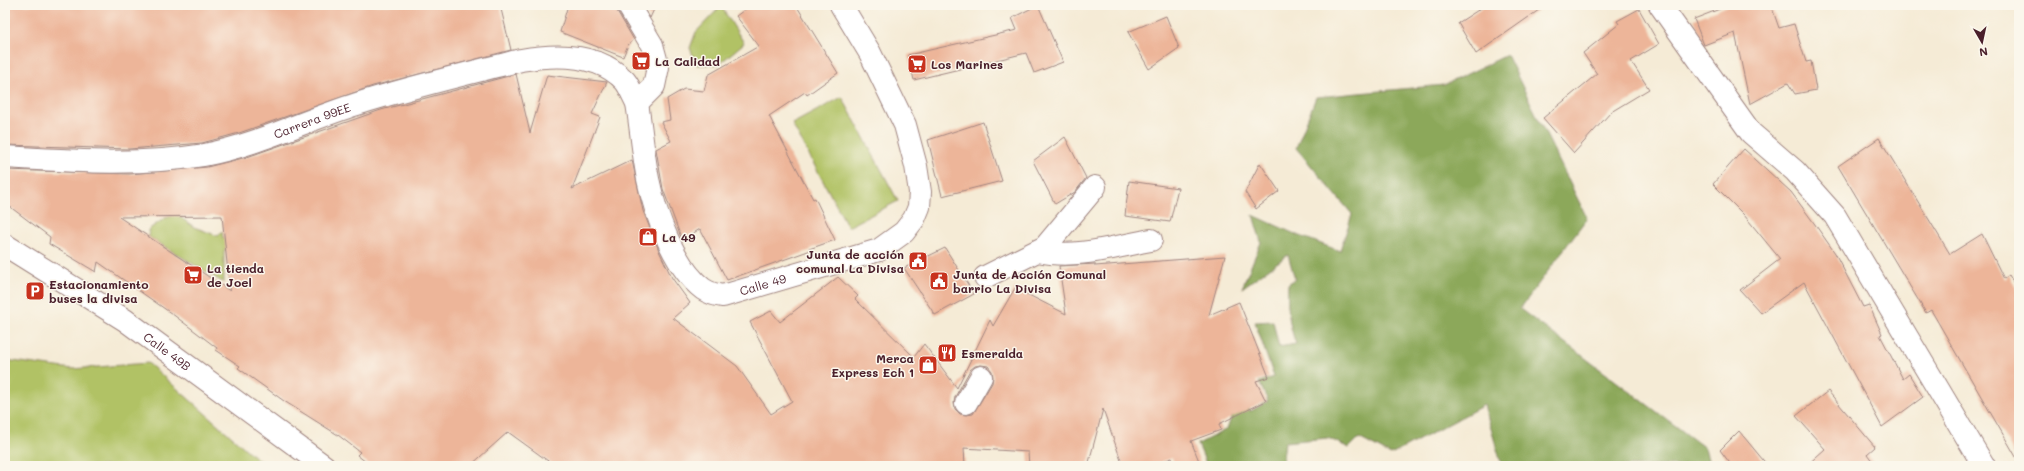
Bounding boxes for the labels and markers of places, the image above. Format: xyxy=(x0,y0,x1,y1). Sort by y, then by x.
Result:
supermarket icon: La Calidad xyxy=(630,50,652,72)
place label: La Calidad xyxy=(655,53,720,69)
supermarket icon: Los Marines xyxy=(906,53,928,75)
place label: Los Marines xyxy=(931,56,1003,72)
shop icon: La 49 xyxy=(637,226,659,248)
place label: La 49 xyxy=(662,229,695,245)
place label: Junta de acción comunal La Divisa xyxy=(796,246,904,276)
public building icon: Junta de acción comunal La Divisa xyxy=(907,250,929,272)
place label: La tienda de Joel xyxy=(207,260,264,290)
supermarket icon: La tienda de Joel xyxy=(182,264,204,286)
place label: Junta de Acción Comunal barrio La Divisa xyxy=(953,266,1106,296)
public building icon: Junta de Acción Comunal barrio La Divisa xyxy=(928,270,950,292)
place label: Estacionamiento buses la divisa xyxy=(49,276,148,306)
parking icon: Estacionamiento buses la divisa xyxy=(24,280,46,302)
restaurant icon: Esmeralda xyxy=(936,342,958,364)
place label: Esmeralda xyxy=(961,345,1023,361)
place label: Merca Express Ech 1 xyxy=(831,350,914,380)
shop icon: Merca Express Ech 1 xyxy=(917,354,939,376)

